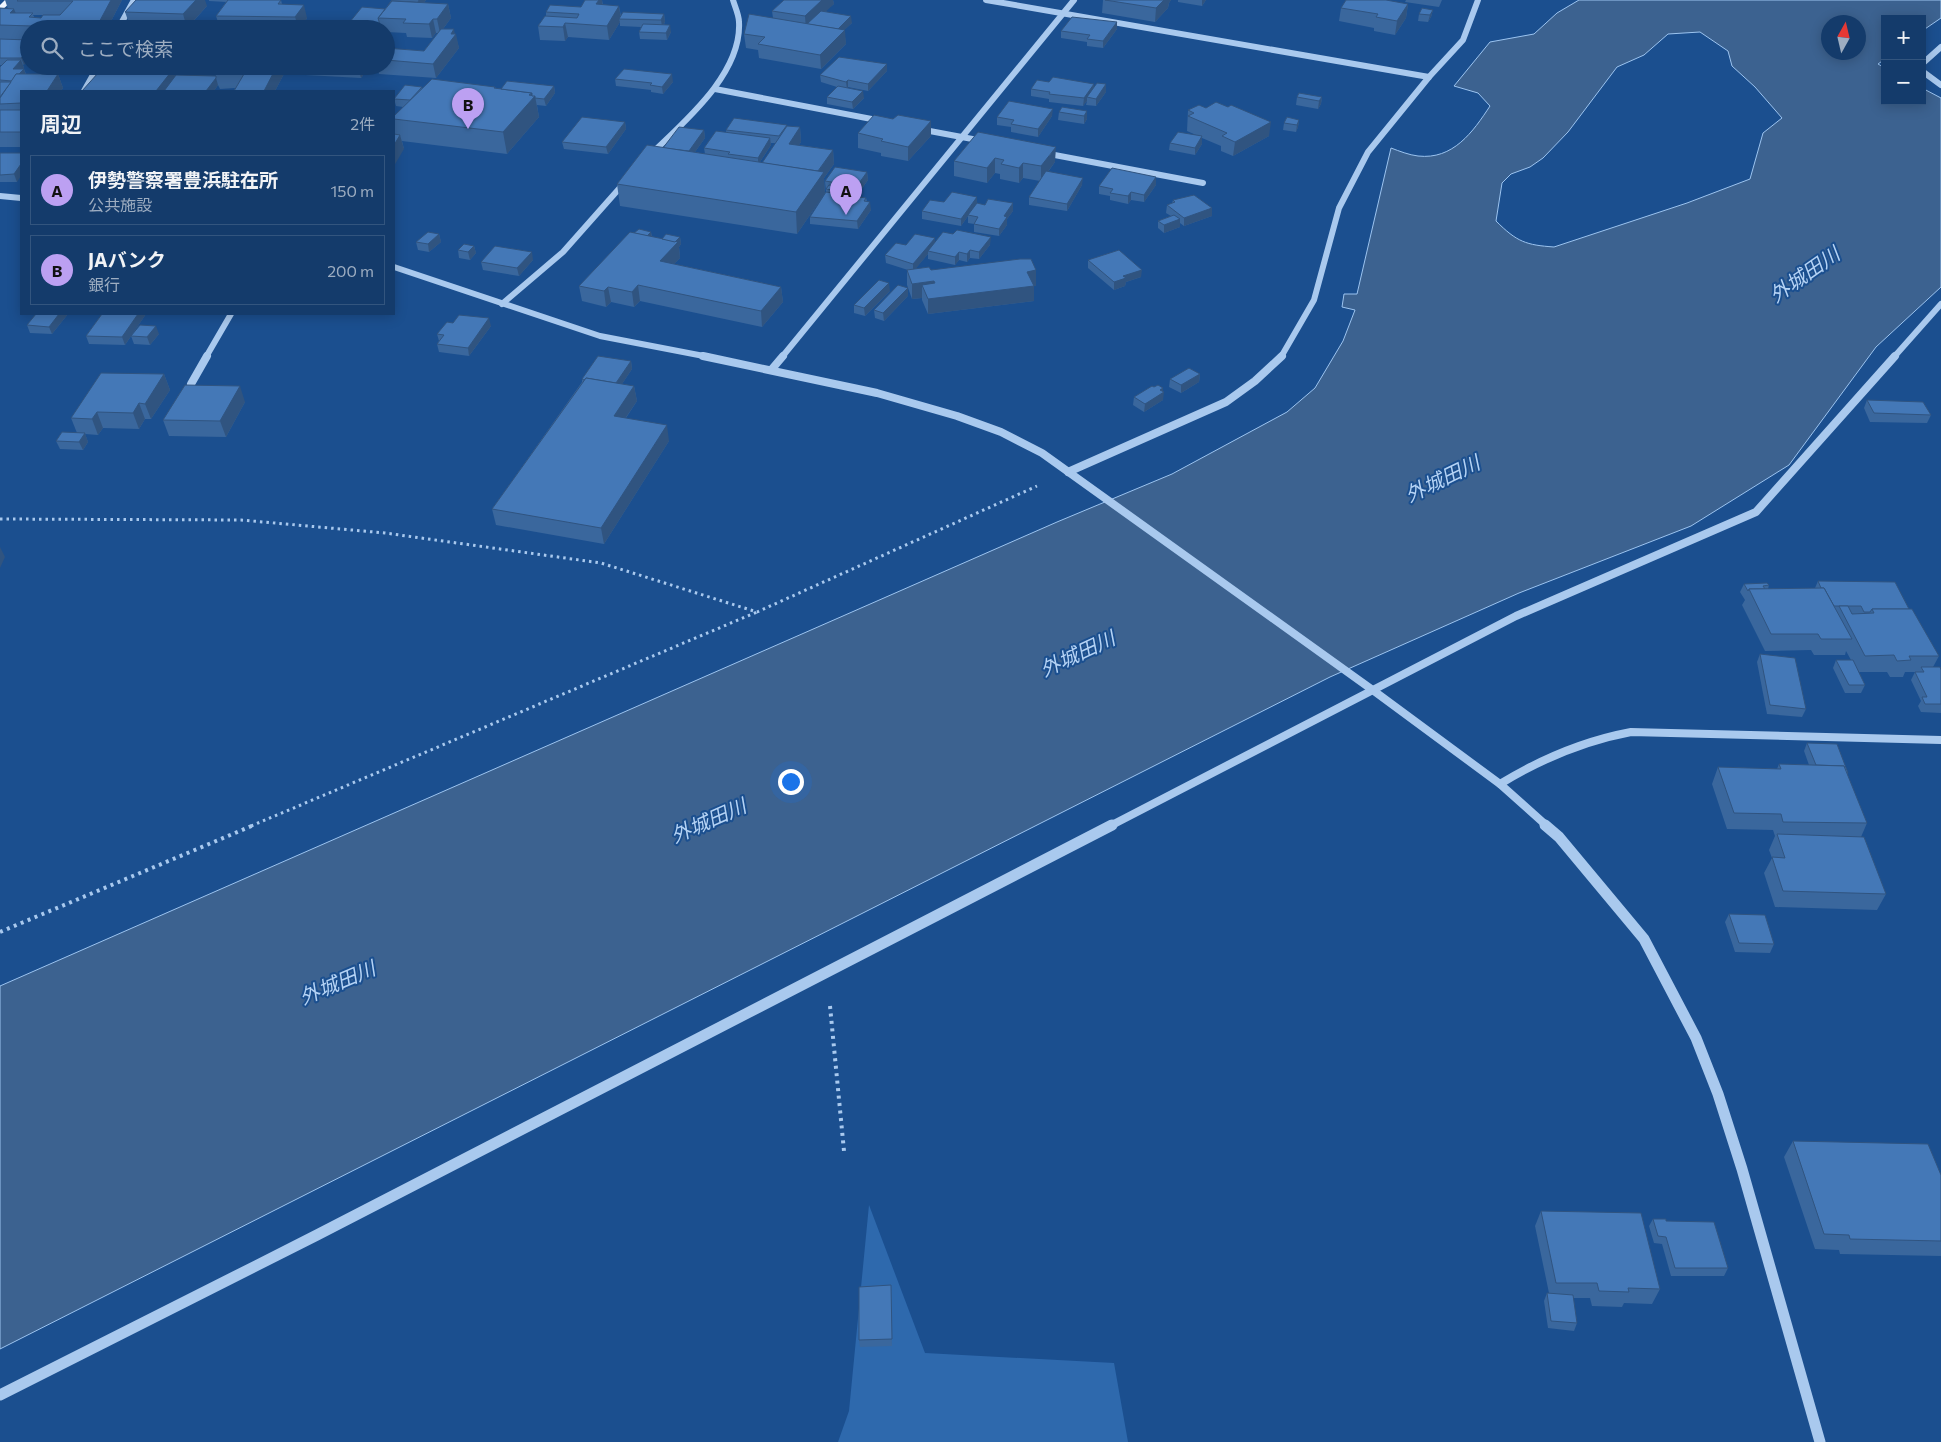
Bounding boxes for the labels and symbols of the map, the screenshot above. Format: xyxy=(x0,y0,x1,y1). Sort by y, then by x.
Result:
north arrow xyxy=(1821,15,1866,60)
pin: B xyxy=(452,88,484,129)
pin: A xyxy=(830,174,862,215)
water label: 外城田川 xyxy=(1764,240,1845,307)
water label: 外城田川 xyxy=(1401,449,1485,506)
water label: 外城田川 xyxy=(1036,624,1120,681)
your location xyxy=(778,769,804,795)
water label: 外城田川 xyxy=(667,792,751,847)
water label: 外城田川 xyxy=(295,955,380,1009)

